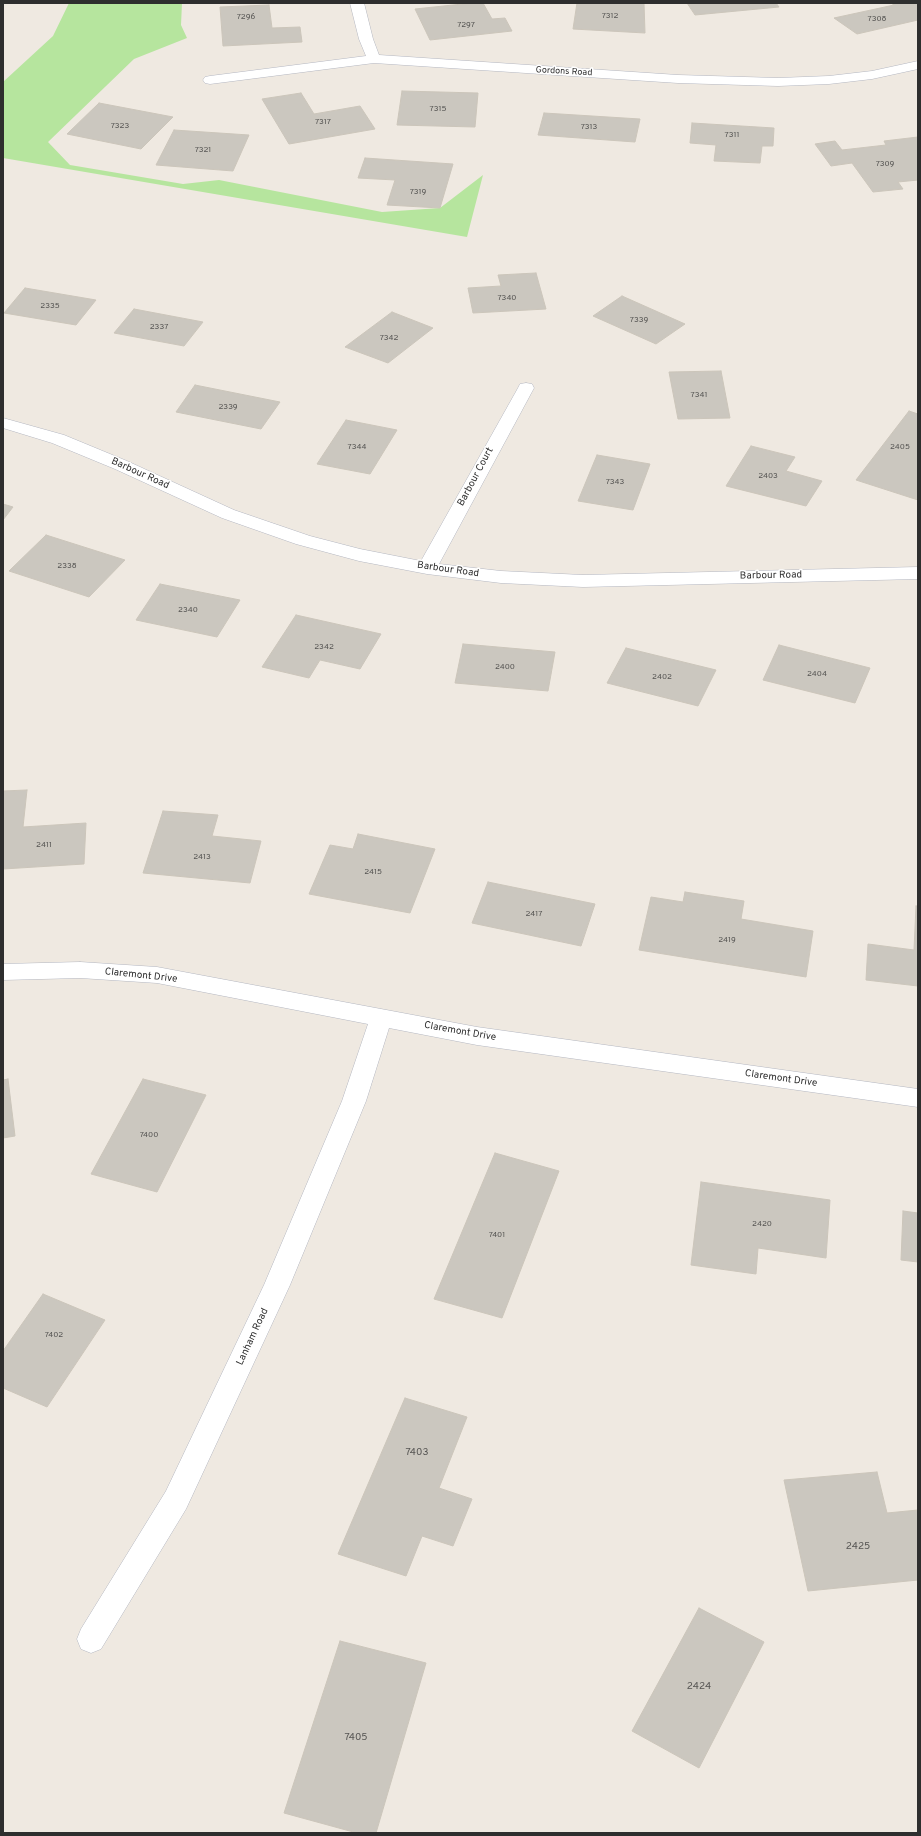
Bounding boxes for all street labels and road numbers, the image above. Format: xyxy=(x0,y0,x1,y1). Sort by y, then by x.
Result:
street label: Gordons Road xyxy=(535,65,593,79)
street label: Barbour Court xyxy=(455,446,497,508)
street label: Barbour Road xyxy=(109,456,171,492)
street label: Barbour Road xyxy=(416,560,480,580)
street label: Barbour Road xyxy=(740,569,802,583)
street label: Claremont Drive xyxy=(104,966,178,986)
street label: Claremont Drive xyxy=(423,1020,497,1044)
street label: Claremont Drive xyxy=(744,1068,818,1090)
street label: Lanham Road xyxy=(235,1307,271,1367)

